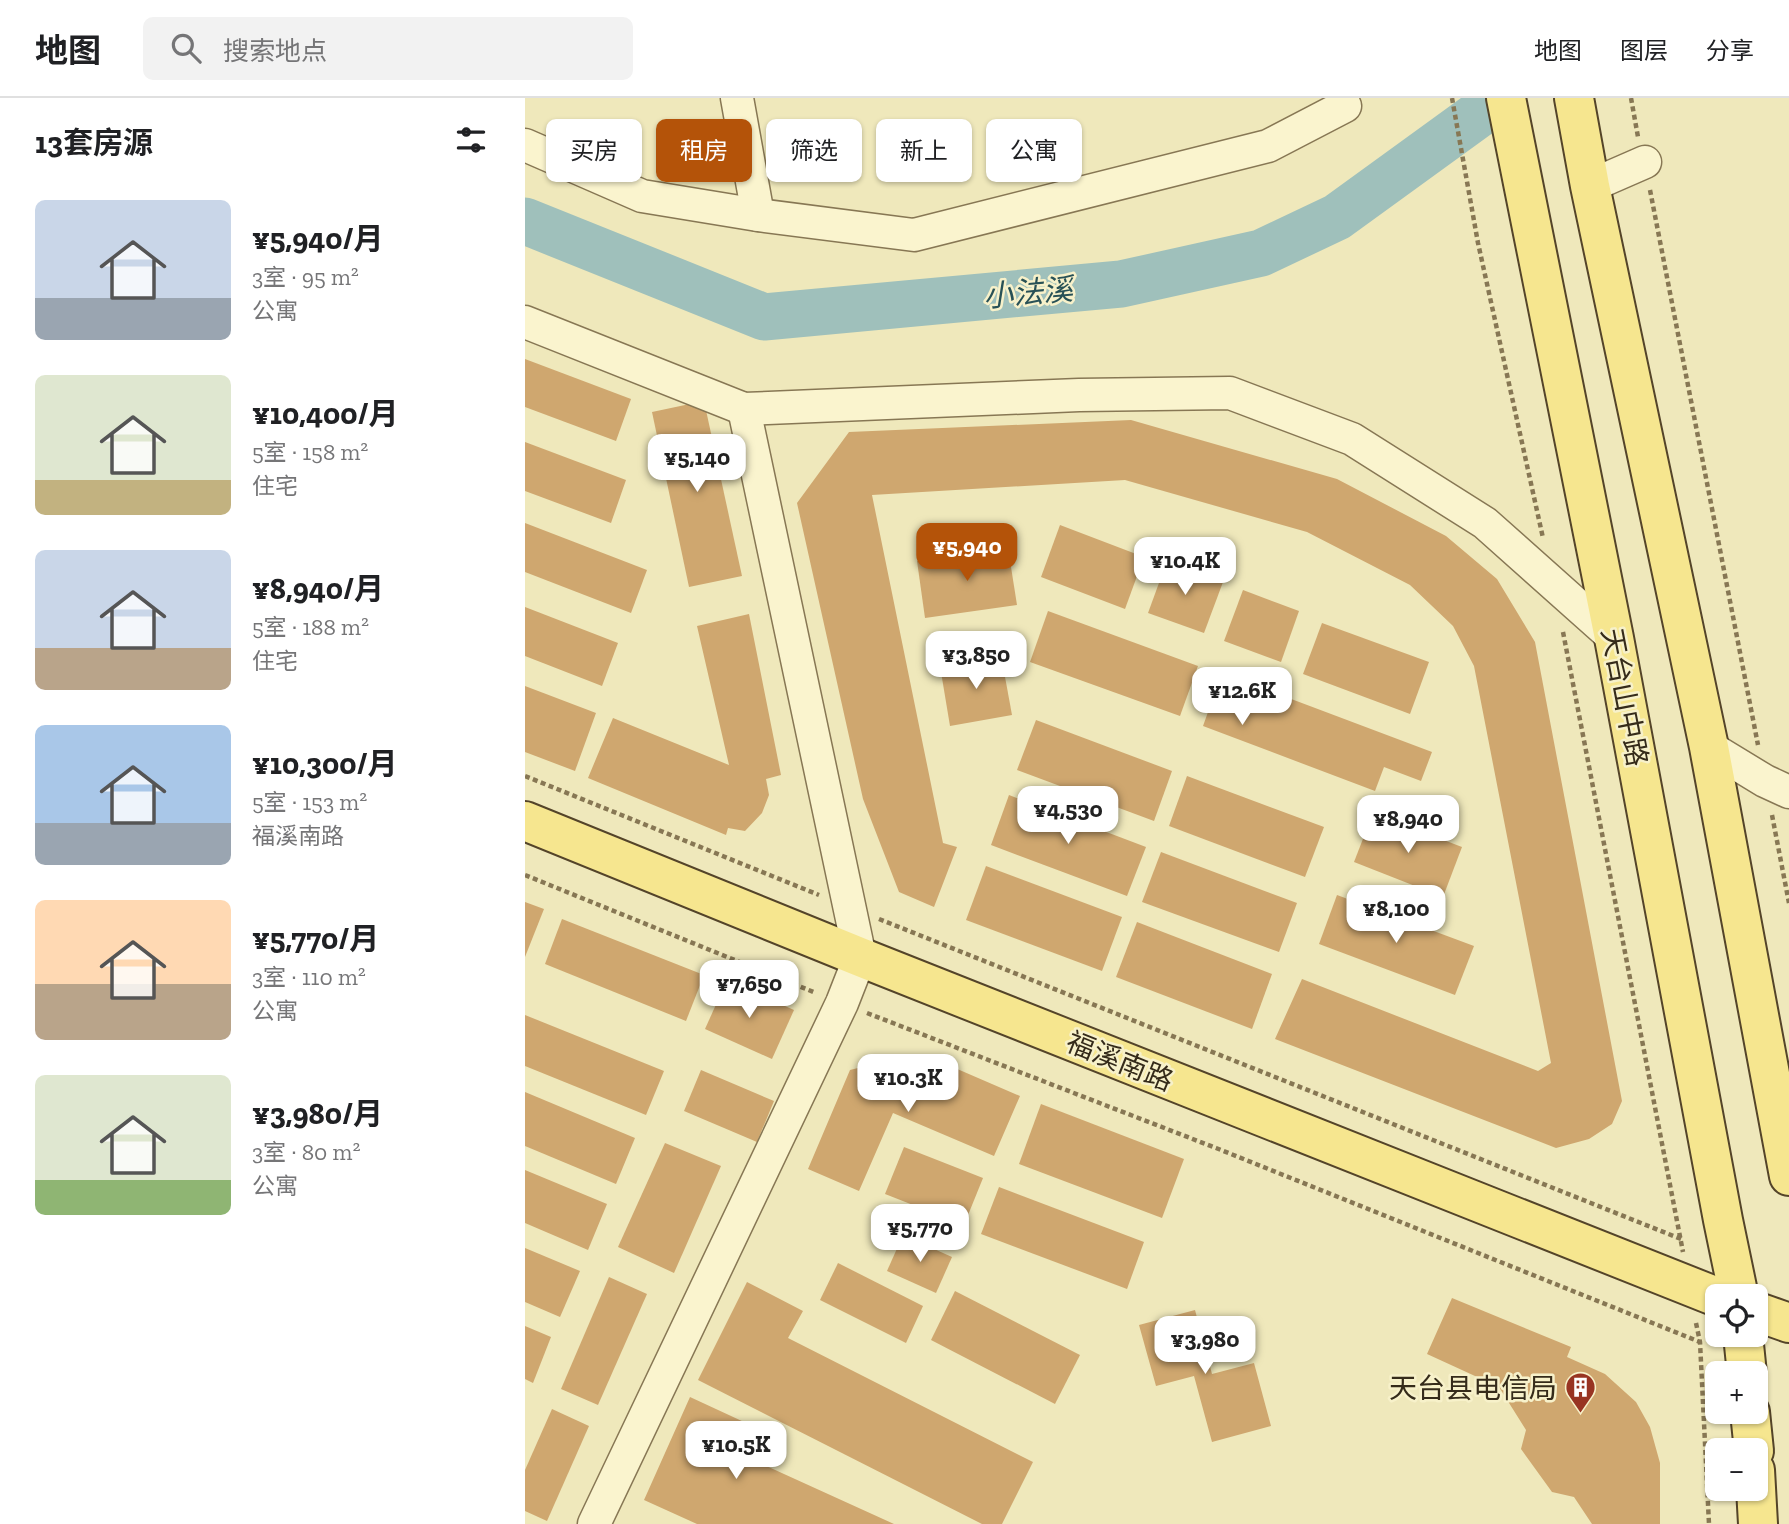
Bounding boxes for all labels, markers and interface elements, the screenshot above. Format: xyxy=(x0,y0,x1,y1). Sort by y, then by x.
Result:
search box xyxy=(143,17,633,80)
icon: search xyxy=(167,29,205,67)
text: 地图 xyxy=(35,31,101,70)
text: 搜索地点 xyxy=(223,35,327,67)
text: 地图 xyxy=(1534,36,1582,65)
text: 图层 xyxy=(1620,36,1668,65)
text: 分享 xyxy=(1706,36,1754,65)
chip: 买房 xyxy=(546,119,642,182)
chip: 租房 xyxy=(656,119,752,182)
chip: 筛选 xyxy=(766,119,862,182)
chip: 新上 xyxy=(876,119,972,182)
chip: 公寓 xyxy=(986,119,1082,182)
icon: filters xyxy=(452,121,490,159)
text: 13套房源 xyxy=(35,125,153,161)
text: ¥5,940/月 xyxy=(252,221,384,257)
icon: home xyxy=(91,228,175,312)
text: 3室 · 95 m² xyxy=(252,263,359,291)
water label: 小法溪 xyxy=(982,271,1077,315)
text: 公寓 xyxy=(252,297,298,325)
text: ¥10,400/月 xyxy=(252,396,399,432)
icon: home xyxy=(91,403,175,487)
pin: ¥5,140 xyxy=(640,434,754,494)
text: 5室 · 158 m² xyxy=(252,438,368,466)
text: ¥5,140 xyxy=(664,443,730,471)
text: 住宅 xyxy=(252,472,298,500)
pin: ¥5,940 xyxy=(910,524,1024,583)
text: ¥5,940 xyxy=(932,532,1002,560)
pin: ¥10.4K xyxy=(1128,538,1242,597)
text: ¥10.4K xyxy=(1150,546,1220,574)
text: ¥8,940/月 xyxy=(252,571,384,607)
icon: home xyxy=(91,578,175,662)
text: 5室 · 188 m² xyxy=(252,613,369,641)
street label: 天台山中路 xyxy=(1595,625,1654,769)
pin: ¥3,850 xyxy=(919,632,1033,691)
text: ¥3,850 xyxy=(942,640,1010,668)
text: 住宅 xyxy=(252,647,298,675)
pin: ¥12.6K xyxy=(1185,668,1299,727)
text: ¥12.6K xyxy=(1208,676,1276,704)
text: ¥10,300/月 xyxy=(252,746,397,782)
icon: home xyxy=(91,753,175,837)
pin: ¥4,530 xyxy=(1011,786,1125,846)
text: 5室 · 153 m² xyxy=(252,788,367,816)
text: ¥4,530 xyxy=(1033,795,1103,823)
pin: ¥8,940 xyxy=(1351,796,1465,855)
text: ¥8,940 xyxy=(1373,804,1443,832)
text: 福溪南路 xyxy=(252,822,344,850)
pin: ¥8,100 xyxy=(1339,886,1453,945)
text: ¥8,100 xyxy=(1363,894,1429,922)
text: ¥5,770/月 xyxy=(252,921,379,957)
icon: home xyxy=(91,928,175,1012)
pin: ¥7,650 xyxy=(692,960,806,1020)
text: 3室 · 110 m² xyxy=(252,963,366,991)
text: ¥7,650 xyxy=(716,969,782,997)
text: 公寓 xyxy=(252,997,298,1025)
street label: 福溪南路 xyxy=(1062,1025,1178,1098)
pin: ¥10.3K xyxy=(851,1054,965,1114)
text: ¥10.3K xyxy=(873,1063,943,1091)
text: ¥3,980/月 xyxy=(252,1096,383,1132)
icon: home xyxy=(91,1103,175,1187)
text: 3室 · 80 m² xyxy=(252,1138,360,1166)
text: 公寓 xyxy=(252,1172,298,1200)
pin: ¥5,770 xyxy=(863,1204,977,1264)
text: ¥5,770 xyxy=(887,1213,953,1241)
map controls xyxy=(1705,1284,1768,1501)
button: locate xyxy=(1705,1284,1768,1347)
pin: ¥3,980 xyxy=(1148,1316,1262,1376)
text: ¥3,980 xyxy=(1170,1325,1240,1353)
button: + xyxy=(1705,1361,1768,1424)
building icon: 天台县电信局 xyxy=(1563,1371,1597,1415)
place label: 天台县电信局 xyxy=(1389,1372,1557,1405)
pin: ¥10.5K xyxy=(679,1422,793,1481)
text: ¥10.5K xyxy=(702,1430,770,1458)
button: − xyxy=(1705,1438,1768,1501)

